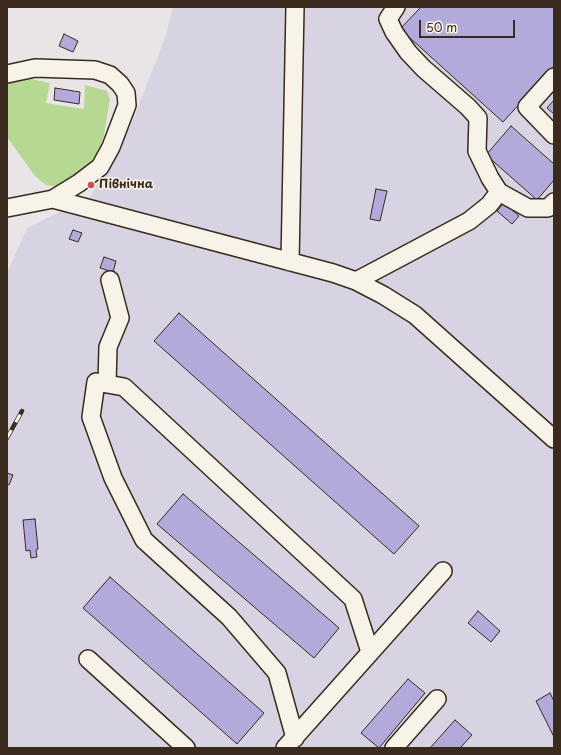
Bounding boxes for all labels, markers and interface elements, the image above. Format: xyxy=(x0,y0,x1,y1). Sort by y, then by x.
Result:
scale bar xyxy=(421,12,517,38)
text: 50 m xyxy=(426,18,457,36)
place label: Північна xyxy=(99,178,153,192)
marker: Північна xyxy=(86,180,96,190)

